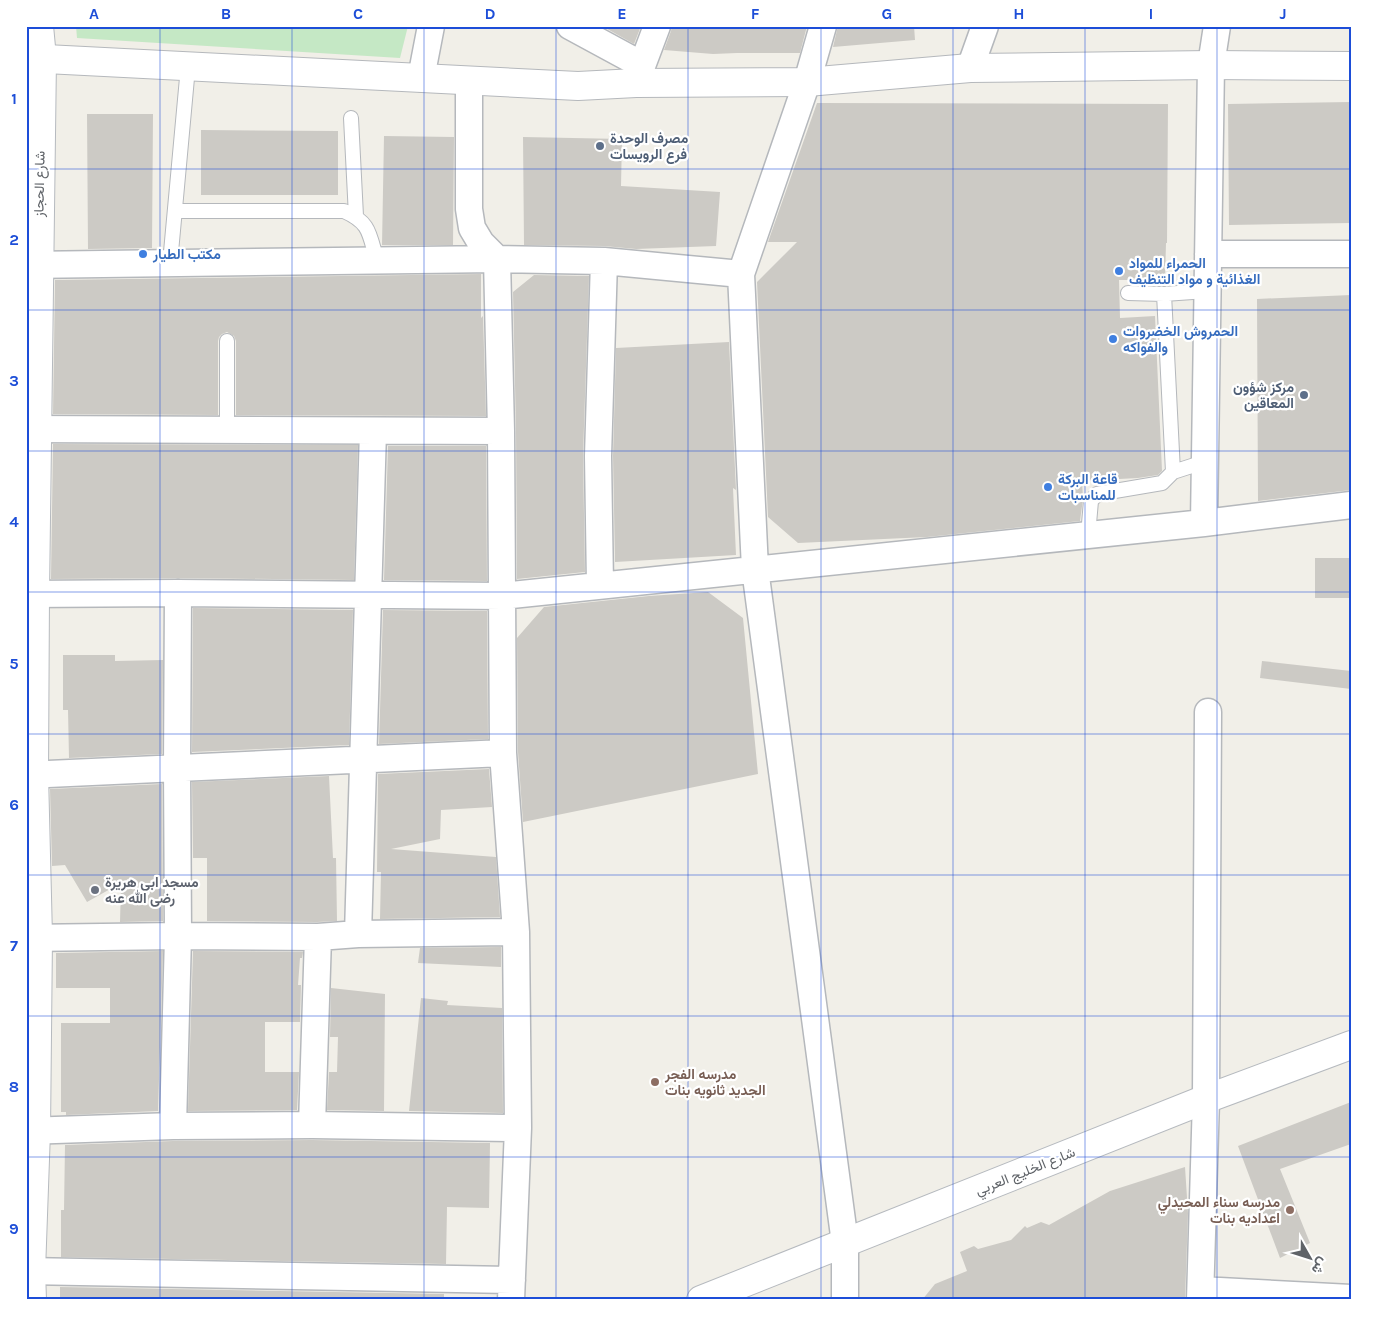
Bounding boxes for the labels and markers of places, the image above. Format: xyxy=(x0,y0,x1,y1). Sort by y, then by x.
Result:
place label: مصرف الوحدة فرع الرويسات xyxy=(610,130,689,164)
marker: مصرف الوحدة فرع الرويسات xyxy=(594,140,606,152)
place label: مكتب الطيار xyxy=(152,246,221,263)
marker: مكتب الطيار xyxy=(137,248,149,260)
place label: الحمراء للمواد الغذائية و مواد التنظيف xyxy=(1129,255,1260,288)
marker: الحمراء للمواد الغذائية و مواد التنظيف xyxy=(1113,265,1125,277)
place label: الحمروش الخضروات والفواكه xyxy=(1123,323,1238,356)
marker: الحمروش الخضروات والفواكه xyxy=(1107,333,1119,345)
place label: مركز شؤون المعاقين xyxy=(1233,379,1294,412)
marker: مركز شؤون المعاقين xyxy=(1298,389,1310,401)
place label: قاعة البركة للمناسبات xyxy=(1058,471,1118,504)
marker: قاعة البركة للمناسبات xyxy=(1042,481,1054,493)
place label: مسجد ابي هريرة رضى الله عنه xyxy=(105,874,199,907)
marker: مسجد ابي هريرة رضى الله عنه xyxy=(89,884,101,896)
place label: مدرسه الفجر الجديد ثانويه بنات xyxy=(664,1066,766,1099)
marker: مدرسه الفجر الجديد ثانويه بنات xyxy=(649,1076,661,1088)
place label: مدرسه سناء المحيدلي اعداديه بنات xyxy=(1158,1194,1280,1227)
marker: مدرسه سناء المحيدلي اعداديه بنات xyxy=(1284,1204,1296,1216)

